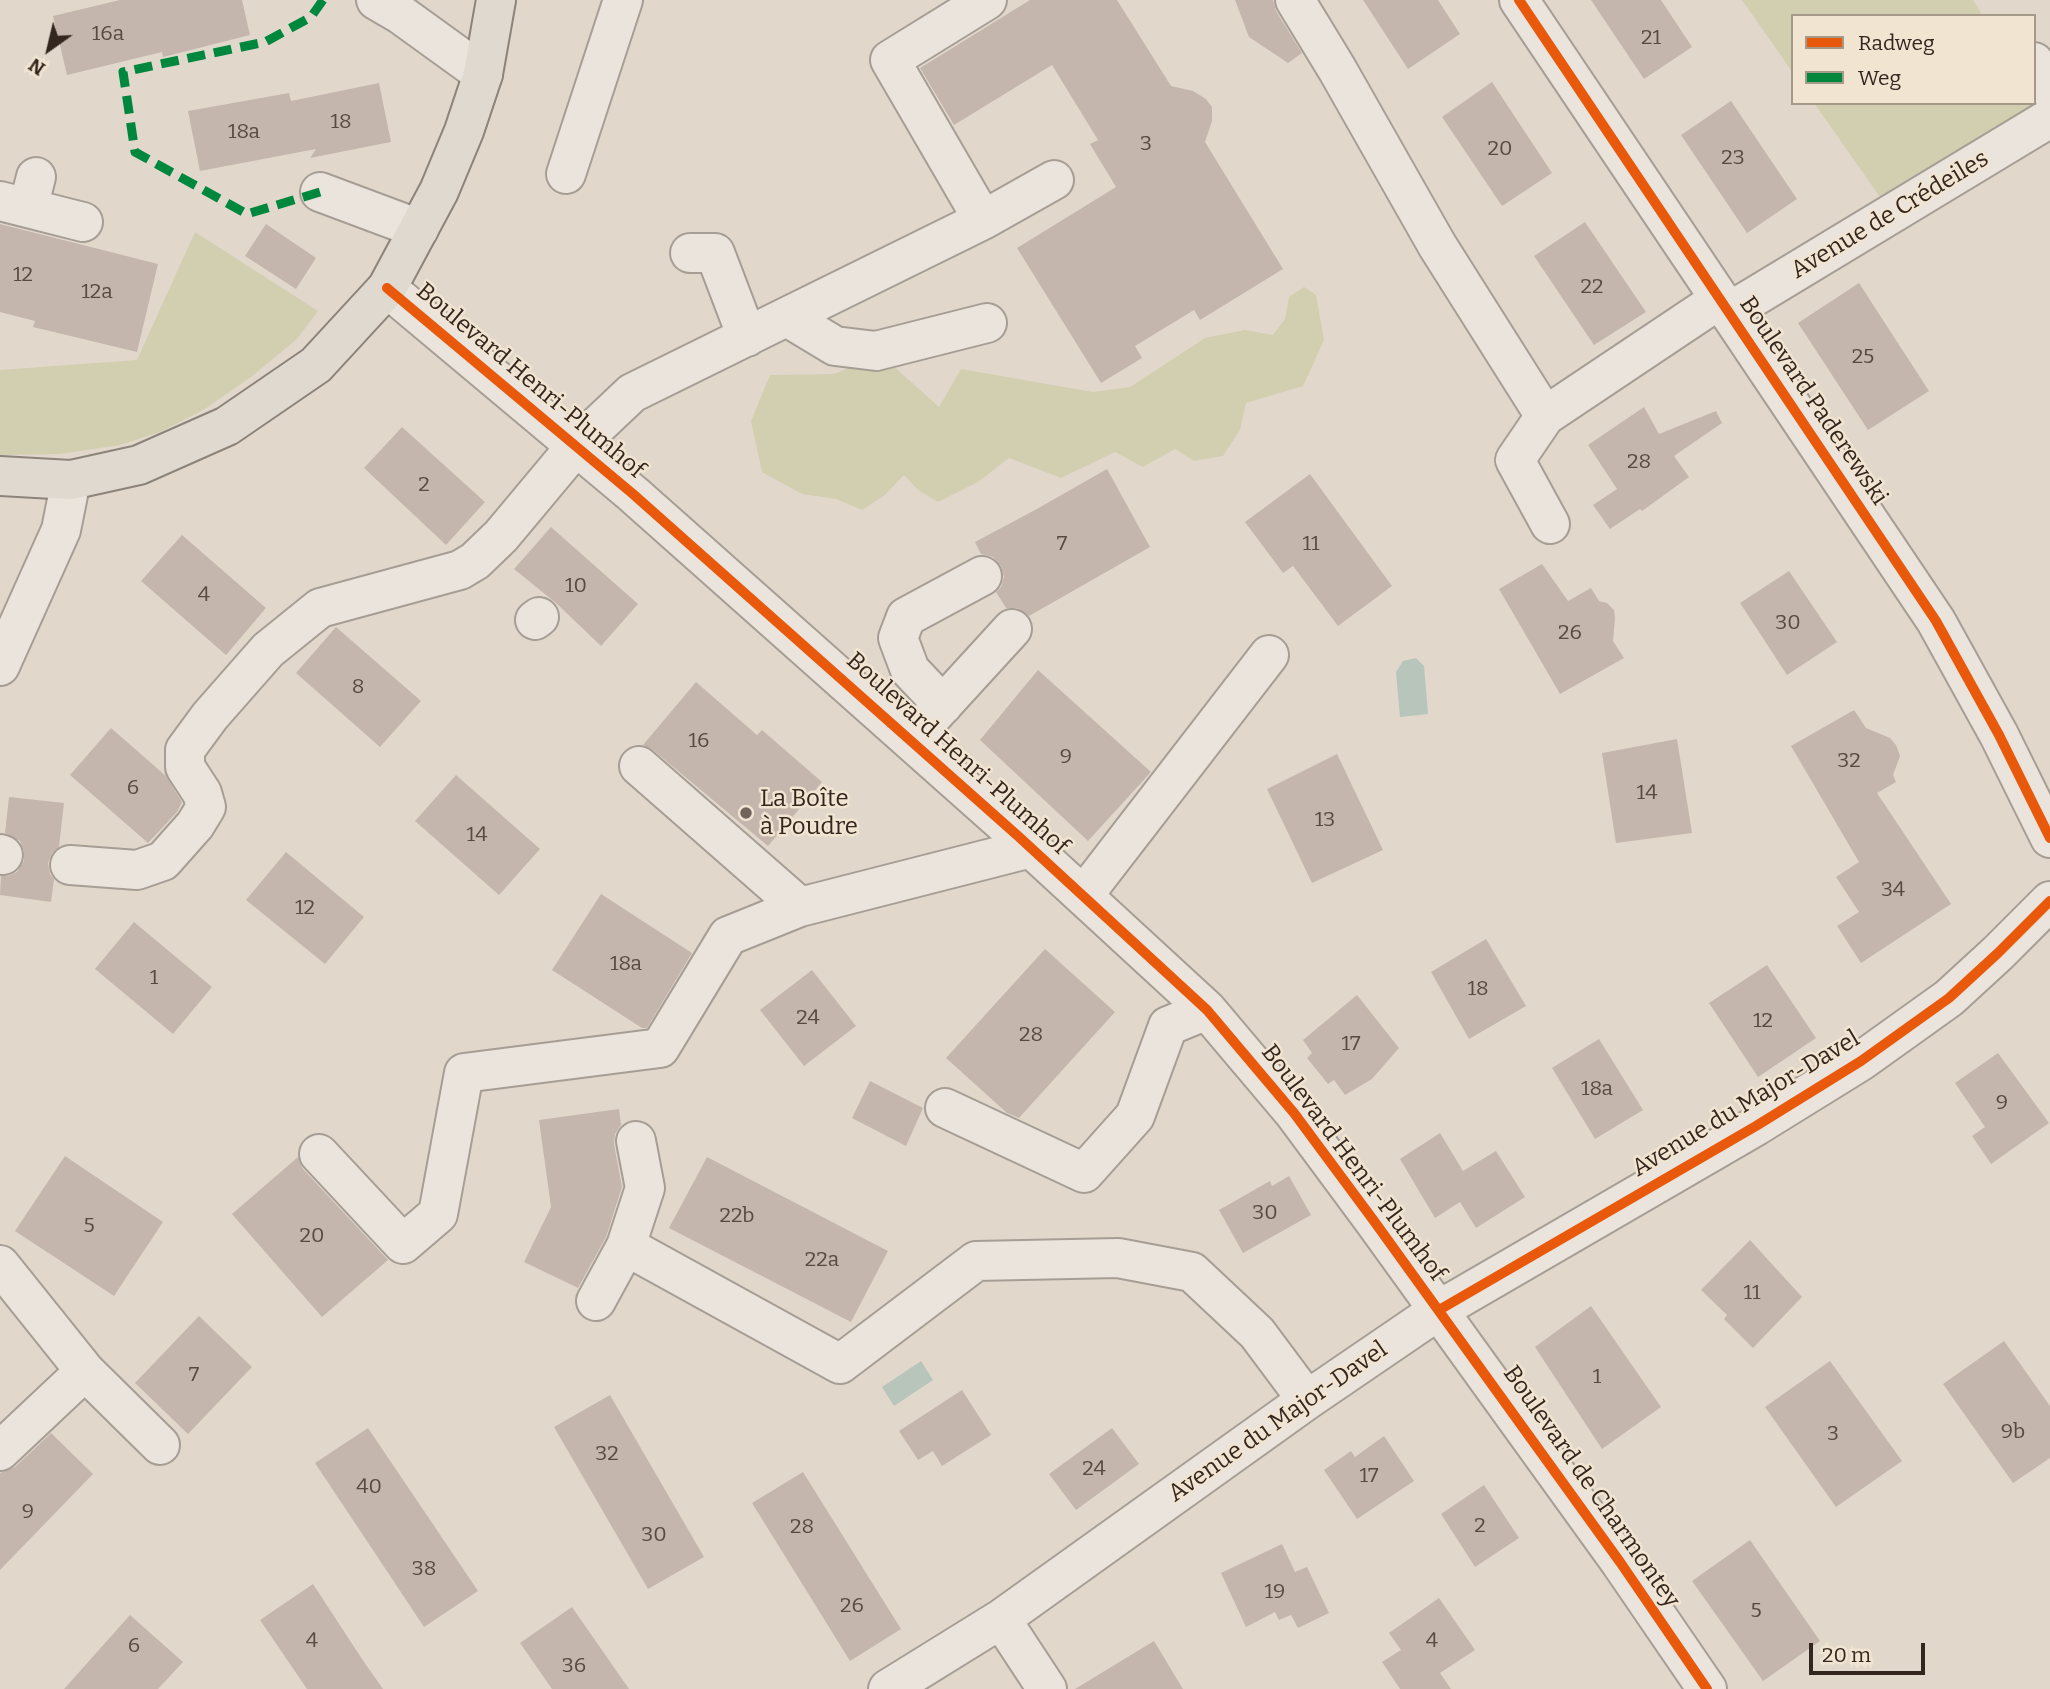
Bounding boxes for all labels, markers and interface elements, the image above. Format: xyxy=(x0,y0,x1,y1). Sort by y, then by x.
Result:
north arrow xyxy=(14,14,84,84)
legend xyxy=(1791,14,2036,105)
house number: 16a xyxy=(92,21,124,47)
house number: 21 xyxy=(1641,25,1661,51)
text: Radweg xyxy=(1858,30,1935,56)
text: N xyxy=(24,53,49,80)
text: Weg xyxy=(1858,65,1901,91)
house number: 18 xyxy=(330,109,352,135)
house number: 18a xyxy=(228,119,260,145)
house number: 3 xyxy=(1140,131,1152,157)
house number: 20 xyxy=(1488,136,1512,162)
house number: 23 xyxy=(1721,145,1745,171)
street label: Avenue de Crédeiles xyxy=(1786,145,1994,285)
house number: 12 xyxy=(13,262,33,288)
house number: 22 xyxy=(1581,274,1603,300)
street label: Boulevard Henri-Plumhof xyxy=(410,277,650,485)
house number: 12a xyxy=(81,279,113,305)
street label: Boulevard Paderewski xyxy=(1733,291,1893,511)
house number: 25 xyxy=(1852,344,1874,370)
house number: 28 xyxy=(1627,449,1651,475)
house number: 2 xyxy=(418,472,430,498)
house number: 7 xyxy=(1057,531,1067,557)
house number: 11 xyxy=(1302,531,1320,557)
house number: 10 xyxy=(565,573,587,599)
house number: 4 xyxy=(198,582,210,608)
house number: 30 xyxy=(1775,610,1801,636)
house number: 26 xyxy=(1558,620,1582,646)
street label: Boulevard Henri-Plumhof xyxy=(840,647,1074,861)
house number: 8 xyxy=(352,674,364,700)
house number: 16 xyxy=(689,728,709,754)
house number: 9 xyxy=(1060,744,1072,770)
house number: 32 xyxy=(1837,748,1861,774)
house number: 6 xyxy=(127,775,139,801)
house number: 14 xyxy=(1637,780,1657,806)
place label: La Boîte à Poudre xyxy=(760,785,858,841)
marker: La Boîte à Poudre xyxy=(738,805,754,821)
house number: 13 xyxy=(1315,807,1335,833)
house number: 14 xyxy=(467,822,487,848)
house number: 34 xyxy=(1881,877,1905,903)
house number: 12 xyxy=(295,895,315,921)
house number: 18a xyxy=(610,951,642,977)
house number: 1 xyxy=(150,965,158,991)
house number: 18 xyxy=(1467,976,1489,1002)
house number: 24 xyxy=(796,1005,820,1031)
house number: 12 xyxy=(1753,1008,1773,1034)
house number: 28 xyxy=(1019,1022,1043,1048)
street label: Avenue du Major-Davel xyxy=(1627,1025,1865,1183)
house number: 17 xyxy=(1342,1031,1360,1057)
street label: Boulevard Henri-Plumhof xyxy=(1255,1039,1451,1287)
house number: 18a xyxy=(1581,1076,1613,1102)
house number: 9 xyxy=(1996,1090,2008,1116)
house number: 30 xyxy=(1252,1200,1278,1226)
house number: 22b xyxy=(719,1203,755,1229)
house number: 5 xyxy=(83,1213,95,1239)
house number: 20 xyxy=(300,1223,324,1249)
house number: 22a xyxy=(805,1247,839,1273)
house number: 11 xyxy=(1743,1280,1761,1306)
street label: Avenue du Major-Davel xyxy=(1163,1335,1393,1509)
street label: Boulevard de Charmontey xyxy=(1496,1361,1686,1613)
house number: 7 xyxy=(189,1362,199,1388)
house number: 1 xyxy=(1593,1364,1601,1390)
house number: 9b xyxy=(2001,1419,2025,1445)
house number: 3 xyxy=(1827,1421,1839,1447)
house number: 32 xyxy=(595,1441,619,1467)
house number: 24 xyxy=(1082,1456,1106,1482)
house number: 17 xyxy=(1360,1463,1378,1489)
house number: 40 xyxy=(356,1474,382,1500)
house number: 9 xyxy=(22,1499,34,1525)
house number: 2 xyxy=(1474,1513,1486,1539)
house number: 28 xyxy=(790,1514,814,1540)
house number: 30 xyxy=(641,1522,667,1548)
house number: 38 xyxy=(412,1556,436,1582)
house number: 19 xyxy=(1265,1579,1285,1605)
house number: 26 xyxy=(840,1593,864,1619)
house number: 5 xyxy=(1750,1598,1762,1624)
house number: 4 xyxy=(306,1628,318,1654)
house number: 4 xyxy=(1426,1628,1438,1654)
scale bar xyxy=(1812,1630,1927,1674)
house number: 6 xyxy=(128,1633,140,1659)
text: 20 m xyxy=(1822,1642,1871,1668)
house number: 36 xyxy=(562,1653,586,1679)

